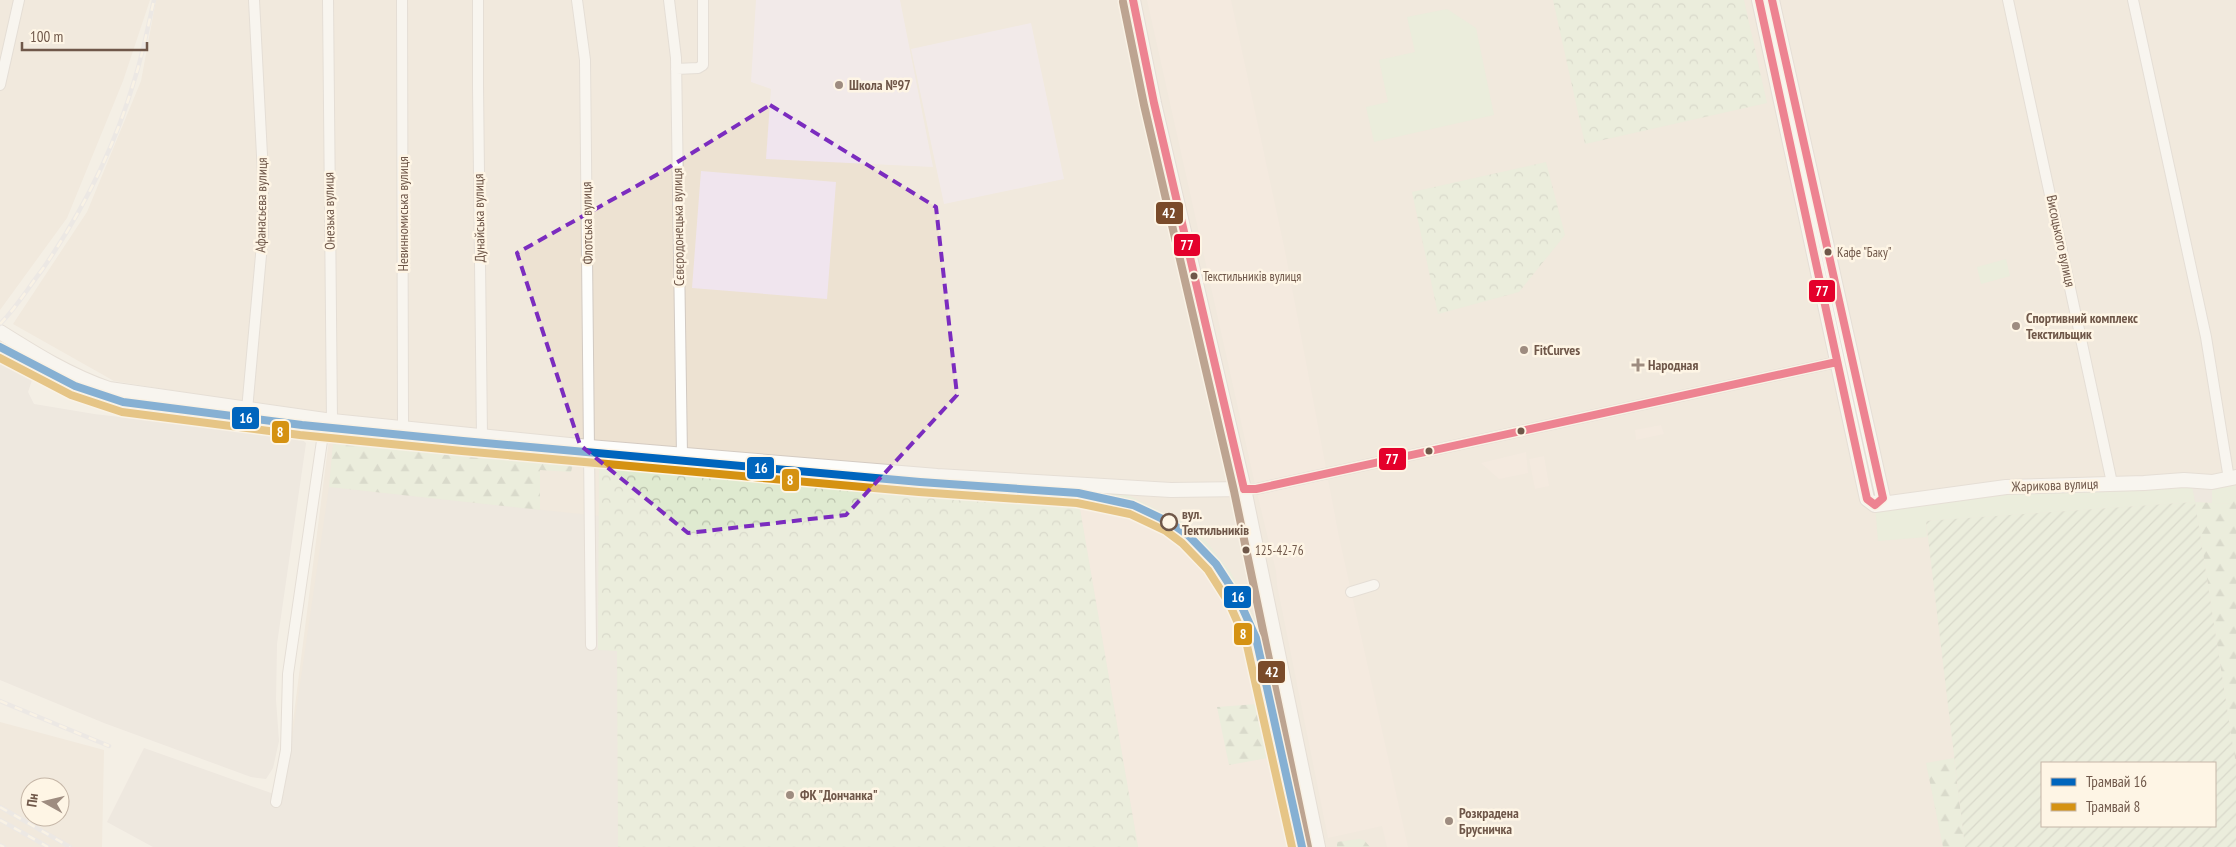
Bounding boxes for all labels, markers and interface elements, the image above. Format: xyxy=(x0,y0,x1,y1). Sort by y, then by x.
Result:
scale bar xyxy=(22,20,148,52)
text: 100 m xyxy=(30,27,63,46)
place label: Школа №97 xyxy=(849,76,911,94)
marker: Школа №97 xyxy=(833,79,845,91)
street label: Невинномиська вулиця xyxy=(394,156,412,272)
street label: Афанасьєва вулиця xyxy=(251,157,271,253)
street label: Сєвєродонецька вулиця xyxy=(668,168,688,286)
street label: Онезька вулиця xyxy=(319,172,339,250)
street label: Дунайська вулиця xyxy=(469,173,489,263)
street label: Флотська вулиця xyxy=(577,181,597,265)
street label: Висоцького вулиця xyxy=(2042,193,2080,289)
line badge: 42 xyxy=(1155,201,1184,225)
text: 42 xyxy=(1162,204,1176,222)
line badge: 77 xyxy=(1173,233,1201,257)
text: 77 xyxy=(1180,236,1194,254)
place label: Кафе "Баку" xyxy=(1837,244,1892,261)
marker: Кафе "Баку" xyxy=(1823,247,1833,257)
place label: Текстильників вулиця xyxy=(1203,268,1301,285)
marker: Текстильників вулиця xyxy=(1189,271,1199,281)
line badge: 77 xyxy=(1808,279,1836,303)
text: 77 xyxy=(1815,282,1829,300)
place label: Спортивний комплекс Текстильщик xyxy=(2026,309,2138,343)
marker: Спортивний комплекс Текстильщик xyxy=(2010,320,2022,332)
place label: FitCurves xyxy=(1534,341,1580,359)
marker: FitCurves xyxy=(1518,344,1530,356)
place label: Народная xyxy=(1648,356,1698,374)
marker: Народная xyxy=(1632,359,1644,371)
line badge: 16 xyxy=(231,406,260,430)
text: 16 xyxy=(239,409,253,427)
line badge: 8 xyxy=(271,420,290,444)
text: 8 xyxy=(277,423,283,441)
unlabelled marker xyxy=(1516,426,1526,436)
unlabelled marker xyxy=(1424,446,1434,456)
line badge: 77 xyxy=(1378,447,1407,471)
text: 77 xyxy=(1385,450,1399,468)
line badge: 16 xyxy=(746,456,775,480)
text: 16 xyxy=(754,459,768,477)
line badge: 8 xyxy=(781,468,800,492)
text: 8 xyxy=(787,471,793,489)
street label: Жарикова вулиця xyxy=(2010,474,2099,496)
place label: вул. Тектильників xyxy=(1182,505,1249,539)
marker: вул. Тектильників xyxy=(1160,513,1178,531)
place label: 125-42-76 xyxy=(1255,542,1304,559)
marker: 125-42-76 xyxy=(1241,545,1251,555)
line badge: 16 xyxy=(1223,585,1252,609)
text: 16 xyxy=(1231,588,1245,606)
line badge: 8 xyxy=(1233,622,1253,646)
text: 8 xyxy=(1240,625,1246,643)
line badge: 42 xyxy=(1257,660,1286,684)
text: 42 xyxy=(1265,663,1279,681)
legend xyxy=(2041,762,2216,827)
text: Трамвай 16 xyxy=(2086,772,2147,791)
north arrow xyxy=(20,777,70,827)
place label: ФК "Дончанка" xyxy=(800,786,878,804)
marker: ФК "Дончанка" xyxy=(784,789,796,801)
text: Пн xyxy=(22,792,42,808)
text: Трамвай 8 xyxy=(2086,797,2140,816)
place label: Розкрадена Брусничка xyxy=(1459,804,1519,838)
marker: Розкрадена Брусничка xyxy=(1443,815,1455,827)

